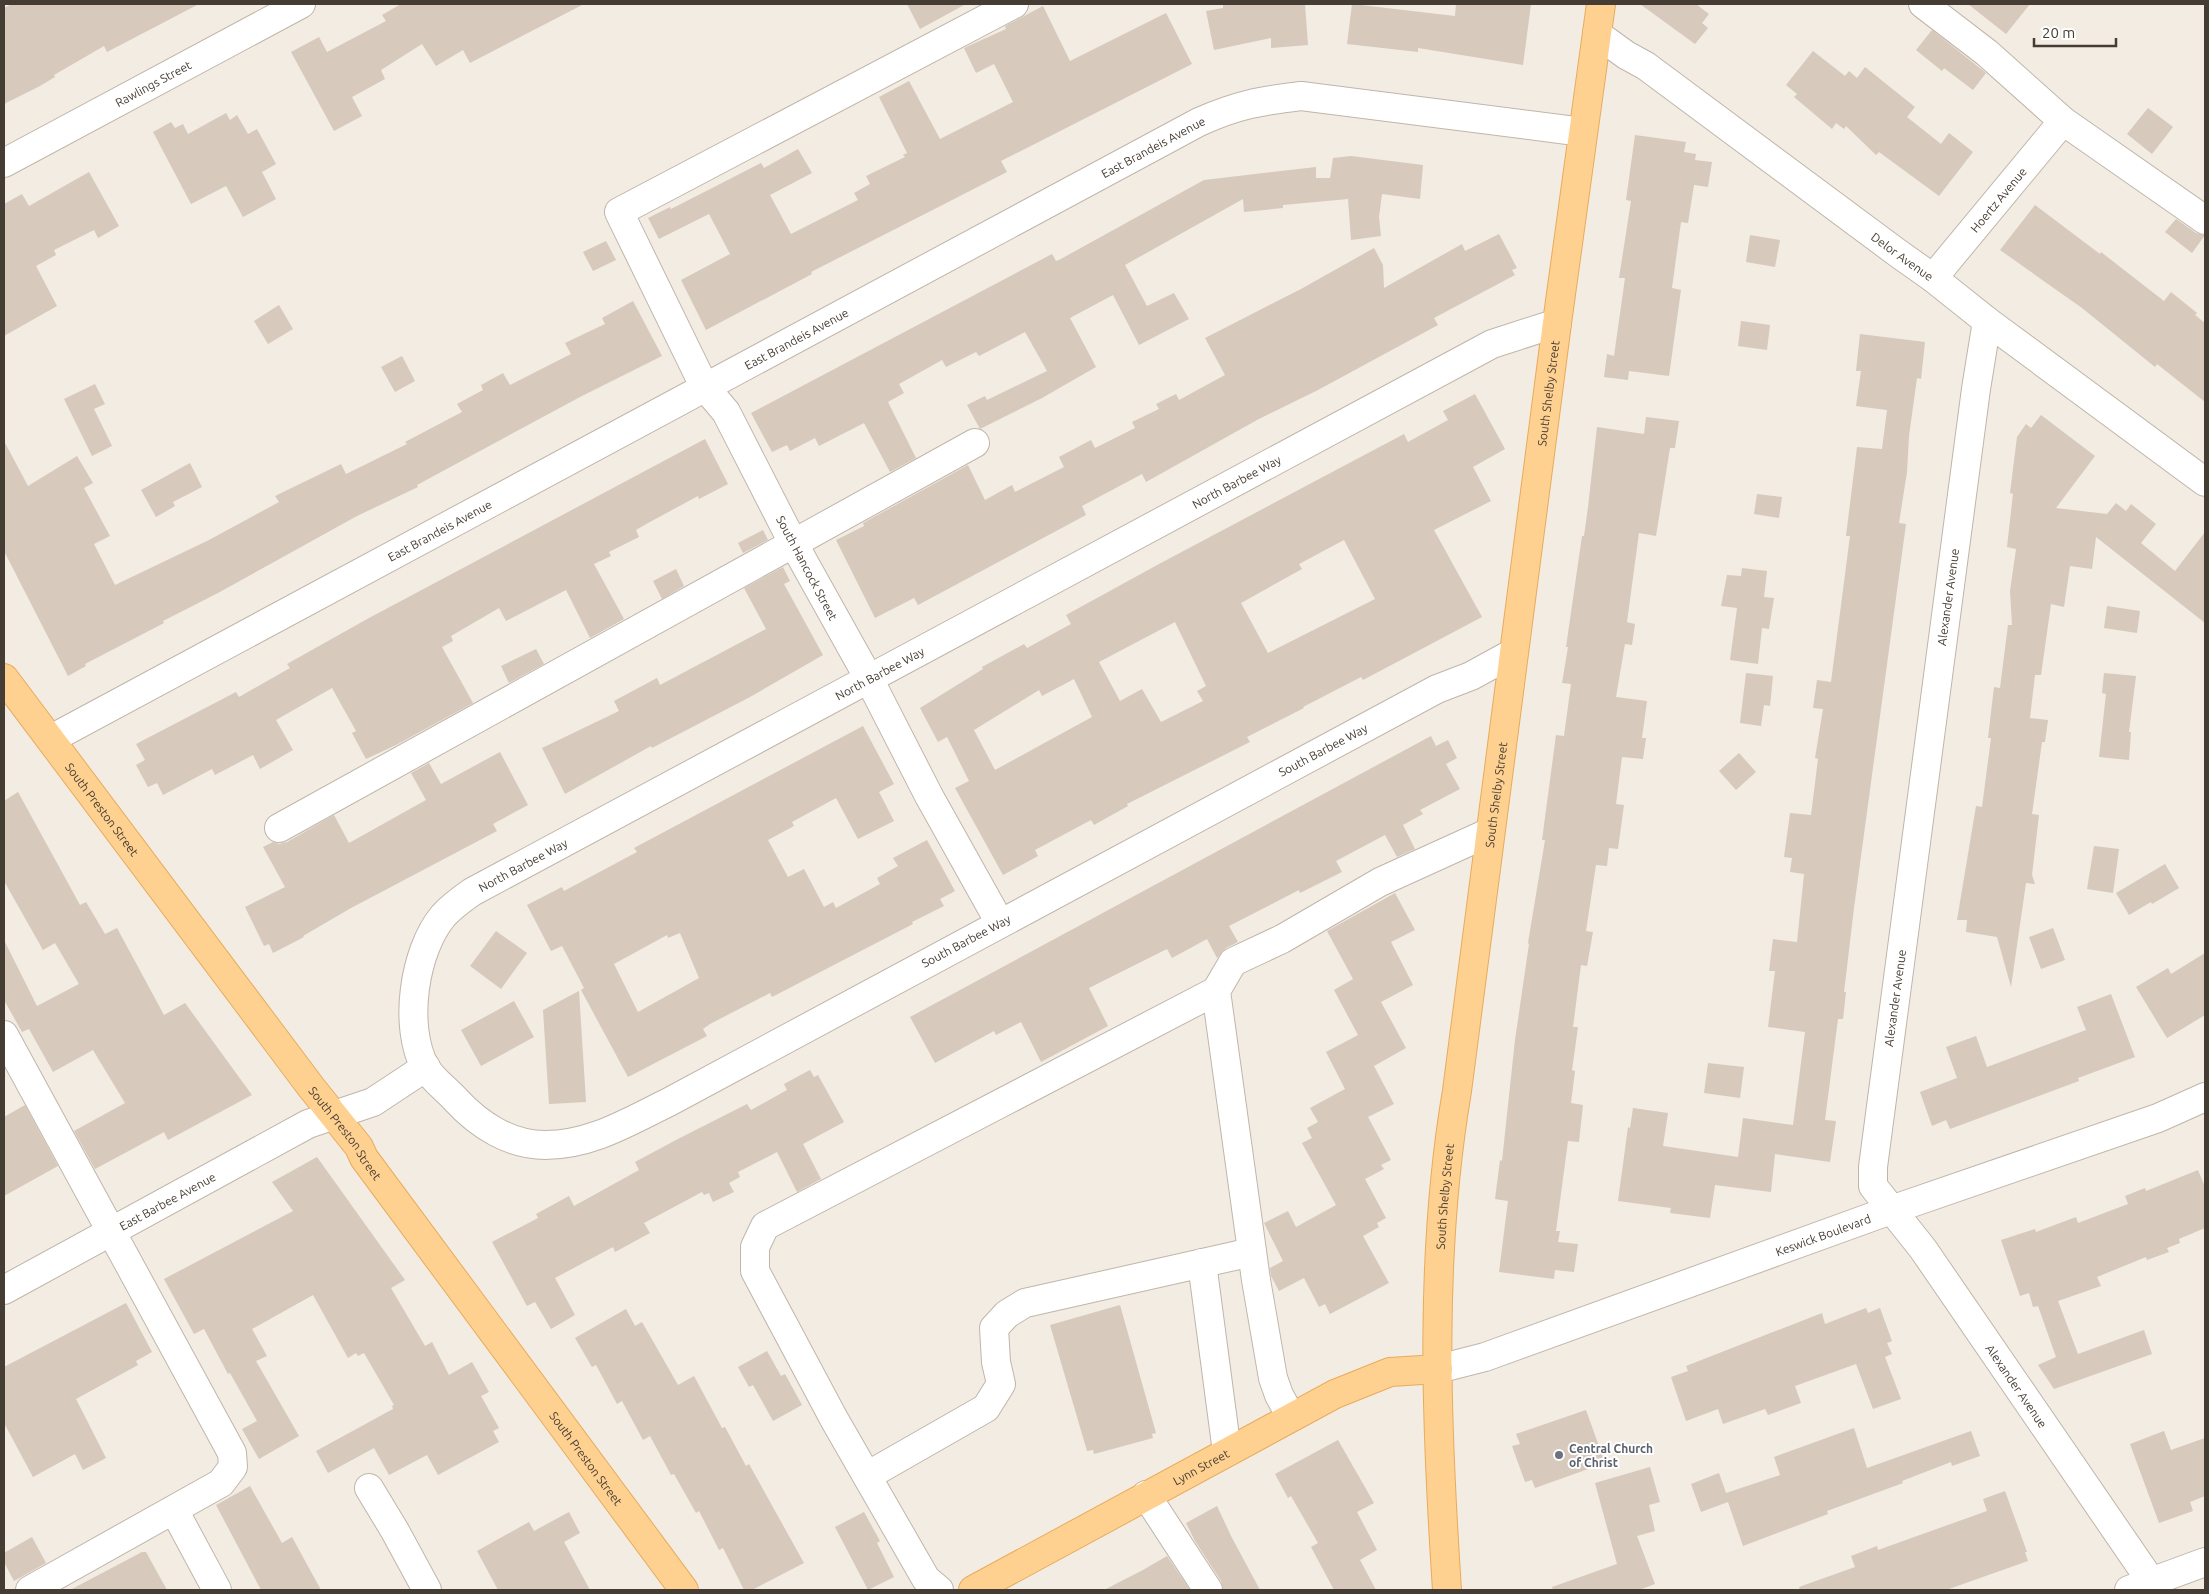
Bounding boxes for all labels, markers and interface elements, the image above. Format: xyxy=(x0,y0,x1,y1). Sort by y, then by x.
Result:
scale bar xyxy=(2034,15,2116,47)
text: 20 m xyxy=(2042,24,2075,41)
street label: Rawlings Street xyxy=(113,57,193,109)
street label: East Brandeis Avenue xyxy=(1099,114,1207,180)
street label: Hoertz Avenue xyxy=(1968,164,2029,234)
street label: Delor Avenue xyxy=(1869,229,1936,283)
street label: East Brandeis Avenue xyxy=(742,305,850,372)
street label: South Shelby Street xyxy=(1535,339,1561,447)
street label: North Barbee Way xyxy=(1190,452,1283,510)
street label: East Brandeis Avenue xyxy=(385,497,494,563)
street label: South Hancock Street xyxy=(774,514,840,623)
street label: Alexander Avenue xyxy=(1935,548,1961,646)
street label: North Barbee Way xyxy=(833,644,926,702)
street label: South Barbee Way xyxy=(1276,721,1370,779)
street label: South Shelby Street xyxy=(1482,741,1509,848)
street label: South Preston Street xyxy=(63,760,142,858)
street label: North Barbee Way xyxy=(476,836,569,894)
street label: South Barbee Way xyxy=(919,912,1013,970)
street label: Alexander Avenue xyxy=(1882,949,1908,1047)
street label: South Preston Street xyxy=(307,1084,384,1182)
street label: South Shelby Street xyxy=(1433,1142,1456,1250)
street label: East Barbee Avenue xyxy=(117,1169,218,1232)
street label: Keswick Boulevard xyxy=(1774,1211,1873,1258)
street label: Alexander Avenue xyxy=(1984,1342,2050,1430)
street label: South Preston Street xyxy=(548,1409,625,1508)
place label: Central Church of Christ xyxy=(1569,1442,1653,1469)
street label: Lynn Street xyxy=(1171,1446,1231,1487)
marker: Central Church of Christ xyxy=(1553,1449,1565,1461)

